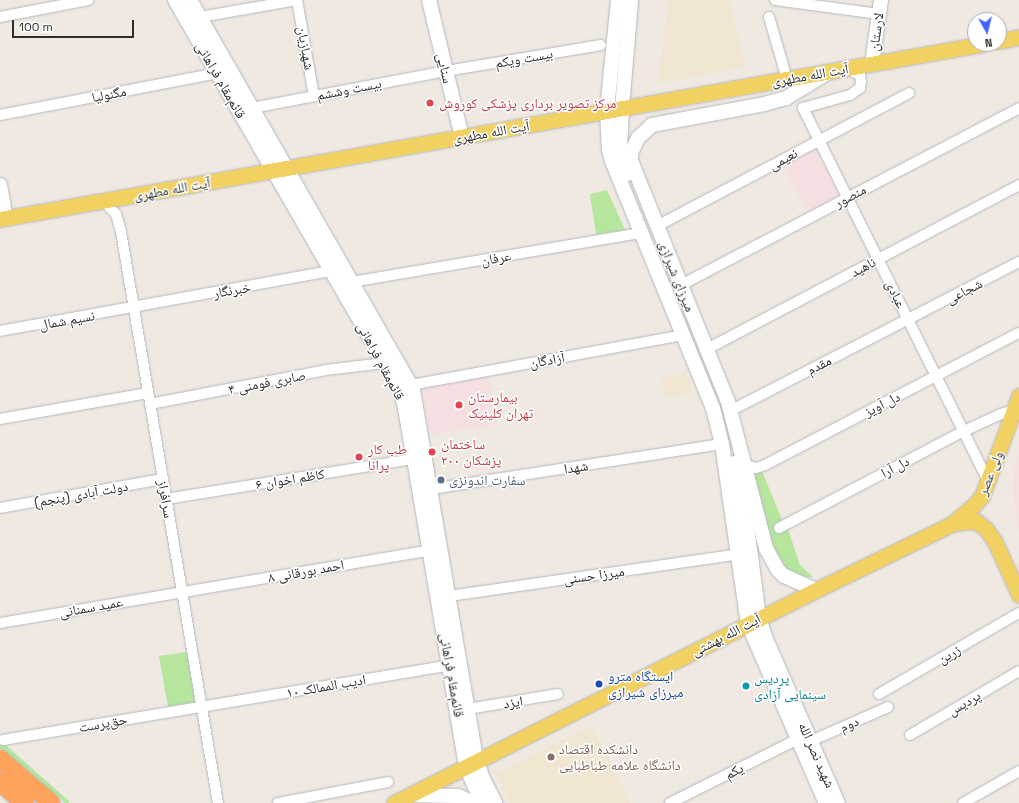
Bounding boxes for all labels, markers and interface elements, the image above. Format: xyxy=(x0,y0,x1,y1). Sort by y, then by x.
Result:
scale bar xyxy=(14,12,136,38)
street label: لارستان xyxy=(865,12,887,52)
north arrow xyxy=(967,12,1007,52)
text: 100 m xyxy=(19,19,53,35)
street label: شهبازیان xyxy=(294,25,318,71)
text: N xyxy=(984,35,993,50)
street label: قائم‌مقام فراهانی xyxy=(192,39,250,121)
street label: بیست ویکم xyxy=(494,45,554,71)
street label: سنایی xyxy=(433,51,457,85)
street label: آیت الله مطهری xyxy=(770,60,850,90)
street label: بیست وششم xyxy=(315,74,383,104)
street label: مگنولیا xyxy=(90,82,128,106)
place label: مرکز تصویر برداری پزشکی کوروش xyxy=(439,95,617,111)
marker: مرکز تصویر برداری پزشکی کوروش xyxy=(424,97,436,109)
street label: آیت الله مطهری xyxy=(451,117,531,147)
street label: نعیمی xyxy=(766,145,800,173)
street label: آیت الله مطهری xyxy=(132,174,212,204)
street label: منصور xyxy=(831,181,869,211)
street label: میرزای شیرازی xyxy=(655,238,699,314)
street label: عرفان xyxy=(480,247,512,269)
street label: ناهید xyxy=(847,253,879,281)
street label: شجاعی xyxy=(943,275,985,307)
street label: عبادی xyxy=(882,277,910,311)
street label: خبرنگار xyxy=(212,278,252,302)
street label: نسیم شمال xyxy=(38,307,96,333)
street label: قائم‌مقام فراهانی xyxy=(354,319,408,403)
street label: آزادگان xyxy=(528,349,566,371)
street label: مقدم xyxy=(804,352,834,378)
street label: صابری فومنی ۴ xyxy=(227,366,307,398)
street label: دل آویز xyxy=(861,388,903,420)
place label: بیمارستان تهران کلینیک xyxy=(468,389,533,422)
marker: بیمارستان تهران کلینیک xyxy=(453,399,465,411)
place label: ساختمان پزشکان ۲۰۰ xyxy=(441,436,501,468)
place label: طب کار پرانا xyxy=(368,441,407,474)
marker: ساختمان پزشکان ۲۰۰ xyxy=(426,446,438,458)
street label: ولی عصر xyxy=(974,448,1006,498)
marker: طب کار پرانا xyxy=(353,451,365,463)
street label: دل آرا xyxy=(878,453,912,481)
street label: شهدا xyxy=(563,457,589,477)
street label: کاظم اخوان ۶ xyxy=(254,465,326,493)
place label: سفارت اندونزی xyxy=(449,472,526,488)
marker: سفارت اندونزی xyxy=(436,475,446,485)
street label: دولت آبادی (پنجم) xyxy=(33,477,129,511)
street label: سرافراز xyxy=(154,479,178,519)
street label: احمد بورقانی ۸ xyxy=(267,556,345,586)
street label: میرزا حسنی xyxy=(562,562,626,588)
street label: عمید سمنانی xyxy=(58,593,124,621)
street label: آیت الله بهشتی xyxy=(688,610,764,660)
street label: قائم‌مقام فراهانی xyxy=(436,631,468,719)
street label: زرین xyxy=(934,641,964,667)
place label: ایستگاه مترو میرزای شیرازی xyxy=(608,668,683,700)
place label: پردیس سینمایی آزادی xyxy=(754,670,826,702)
street label: ادیب الممالک ۱۰ xyxy=(285,671,367,701)
marker: ایستگاه مترو میرزای شیرازی xyxy=(593,678,605,690)
marker: پردیس سینمایی آزادی xyxy=(741,681,751,691)
street label: پردیس xyxy=(945,687,983,719)
street label: ایزد xyxy=(502,692,524,712)
street label: حق‌پرست xyxy=(77,710,129,736)
street label: دوم xyxy=(837,712,861,736)
street label: شهید نصر الله xyxy=(795,720,839,790)
place label: دانشکده اقتصاد دانشگاه علامه طباطبایی xyxy=(559,741,681,774)
marker: دانشکده اقتصاد دانشگاه علامه طباطبایی xyxy=(546,752,556,762)
street label: یکم xyxy=(722,759,746,783)

